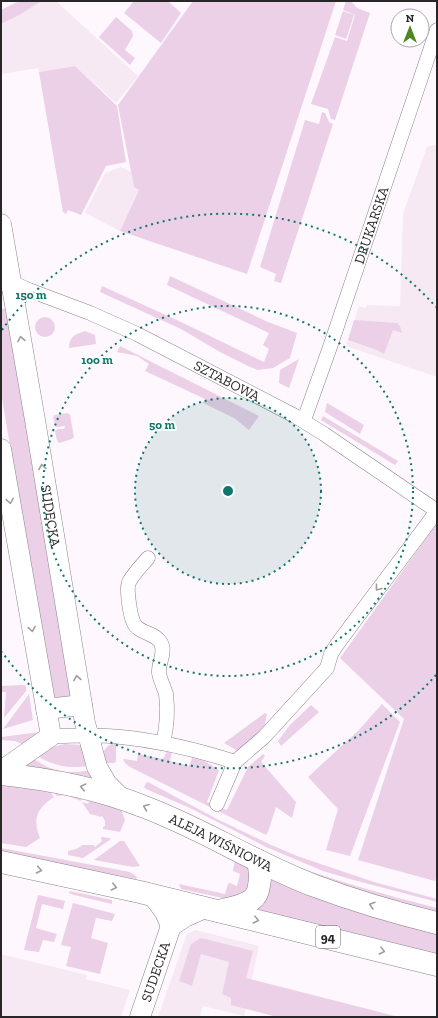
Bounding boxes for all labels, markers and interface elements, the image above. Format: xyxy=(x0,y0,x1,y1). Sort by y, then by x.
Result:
north arrow xyxy=(390,8,430,48)
text: N xyxy=(406,12,415,25)
street label: DRUKARSKA xyxy=(350,184,392,266)
text: 150 m xyxy=(16,288,47,302)
one-way arrow xyxy=(17,336,26,342)
text: 100 m xyxy=(81,353,113,367)
street label: SZTABOWA xyxy=(191,357,264,405)
text: 50 m xyxy=(149,418,175,432)
one-way arrow xyxy=(38,464,47,470)
street label: SUDECKA xyxy=(37,484,64,549)
centre of rings xyxy=(221,484,235,498)
one-way arrow xyxy=(5,498,14,504)
one-way arrow xyxy=(376,584,383,591)
one-way arrow xyxy=(27,626,36,632)
one-way arrow xyxy=(73,675,82,681)
one-way arrow xyxy=(80,784,87,792)
one-way arrow xyxy=(143,804,150,812)
street label: ALEJA WIŚNIOWA xyxy=(167,810,276,875)
one-way arrow xyxy=(36,865,42,873)
one-way arrow xyxy=(111,882,118,890)
one-way arrow xyxy=(369,901,376,910)
one-way arrow xyxy=(252,916,259,924)
road number: 94 xyxy=(316,926,340,948)
street label: SUDECKA xyxy=(137,938,174,1004)
one-way arrow xyxy=(378,946,385,955)

